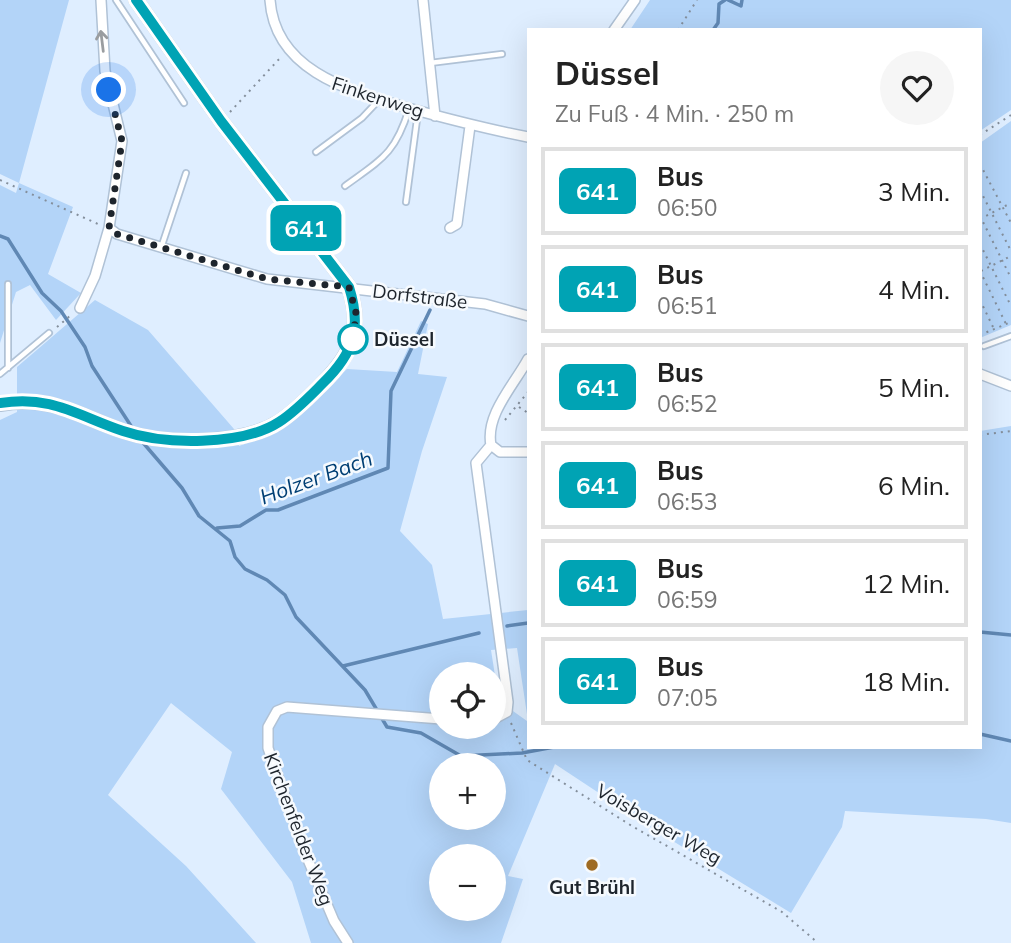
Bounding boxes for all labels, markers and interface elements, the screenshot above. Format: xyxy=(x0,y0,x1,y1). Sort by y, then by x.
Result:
one-way arrow xyxy=(95,30,108,52)
button: heart xyxy=(880,51,954,125)
text: Düssel xyxy=(555,52,660,93)
street label: Finkenweg xyxy=(329,71,427,123)
your location xyxy=(91,72,126,107)
text: Zu Fuß · 4 Min. · 250 m xyxy=(555,99,794,128)
text: Bus xyxy=(657,160,703,193)
text: 3 Min. xyxy=(878,175,950,208)
text: 641 xyxy=(576,176,619,206)
text: 06:50 xyxy=(657,193,717,222)
line badge: 641 xyxy=(266,205,346,251)
text: 641 xyxy=(284,213,328,243)
text: Bus xyxy=(657,258,703,291)
text: 4 Min. xyxy=(878,273,950,306)
text: 641 xyxy=(576,274,619,304)
street label: Dorfstraße xyxy=(371,278,469,314)
text: 06:51 xyxy=(657,291,717,320)
marker: Düssel xyxy=(338,324,368,354)
place label: Düssel xyxy=(374,327,434,351)
text: Bus xyxy=(657,356,703,389)
text: 5 Min. xyxy=(878,371,950,404)
text: 641 xyxy=(576,372,619,402)
text: 06:52 xyxy=(657,389,717,418)
water label: Holzer Bach xyxy=(256,445,376,509)
text: Bus xyxy=(657,454,703,487)
text: 6 Min. xyxy=(878,469,950,502)
text: 641 xyxy=(576,470,619,500)
text: 06:53 xyxy=(657,487,717,516)
text: Bus xyxy=(657,552,703,585)
text: 12 Min. xyxy=(862,567,950,600)
text: 641 xyxy=(576,568,619,598)
text: 06:59 xyxy=(657,585,717,614)
text: Bus xyxy=(657,650,703,683)
map controls xyxy=(429,662,506,921)
button: locate xyxy=(429,662,506,739)
text: 18 Min. xyxy=(862,665,950,698)
text: 641 xyxy=(576,666,619,696)
text: 07:05 xyxy=(657,683,717,712)
street label: Kirchenfelder Weg xyxy=(259,749,339,909)
button: + xyxy=(429,753,506,830)
street label: Voisberger Weg xyxy=(592,778,726,870)
button: − xyxy=(429,844,506,921)
marker: Gut Brühl xyxy=(584,857,600,873)
place label: Gut Brühl xyxy=(549,875,635,899)

